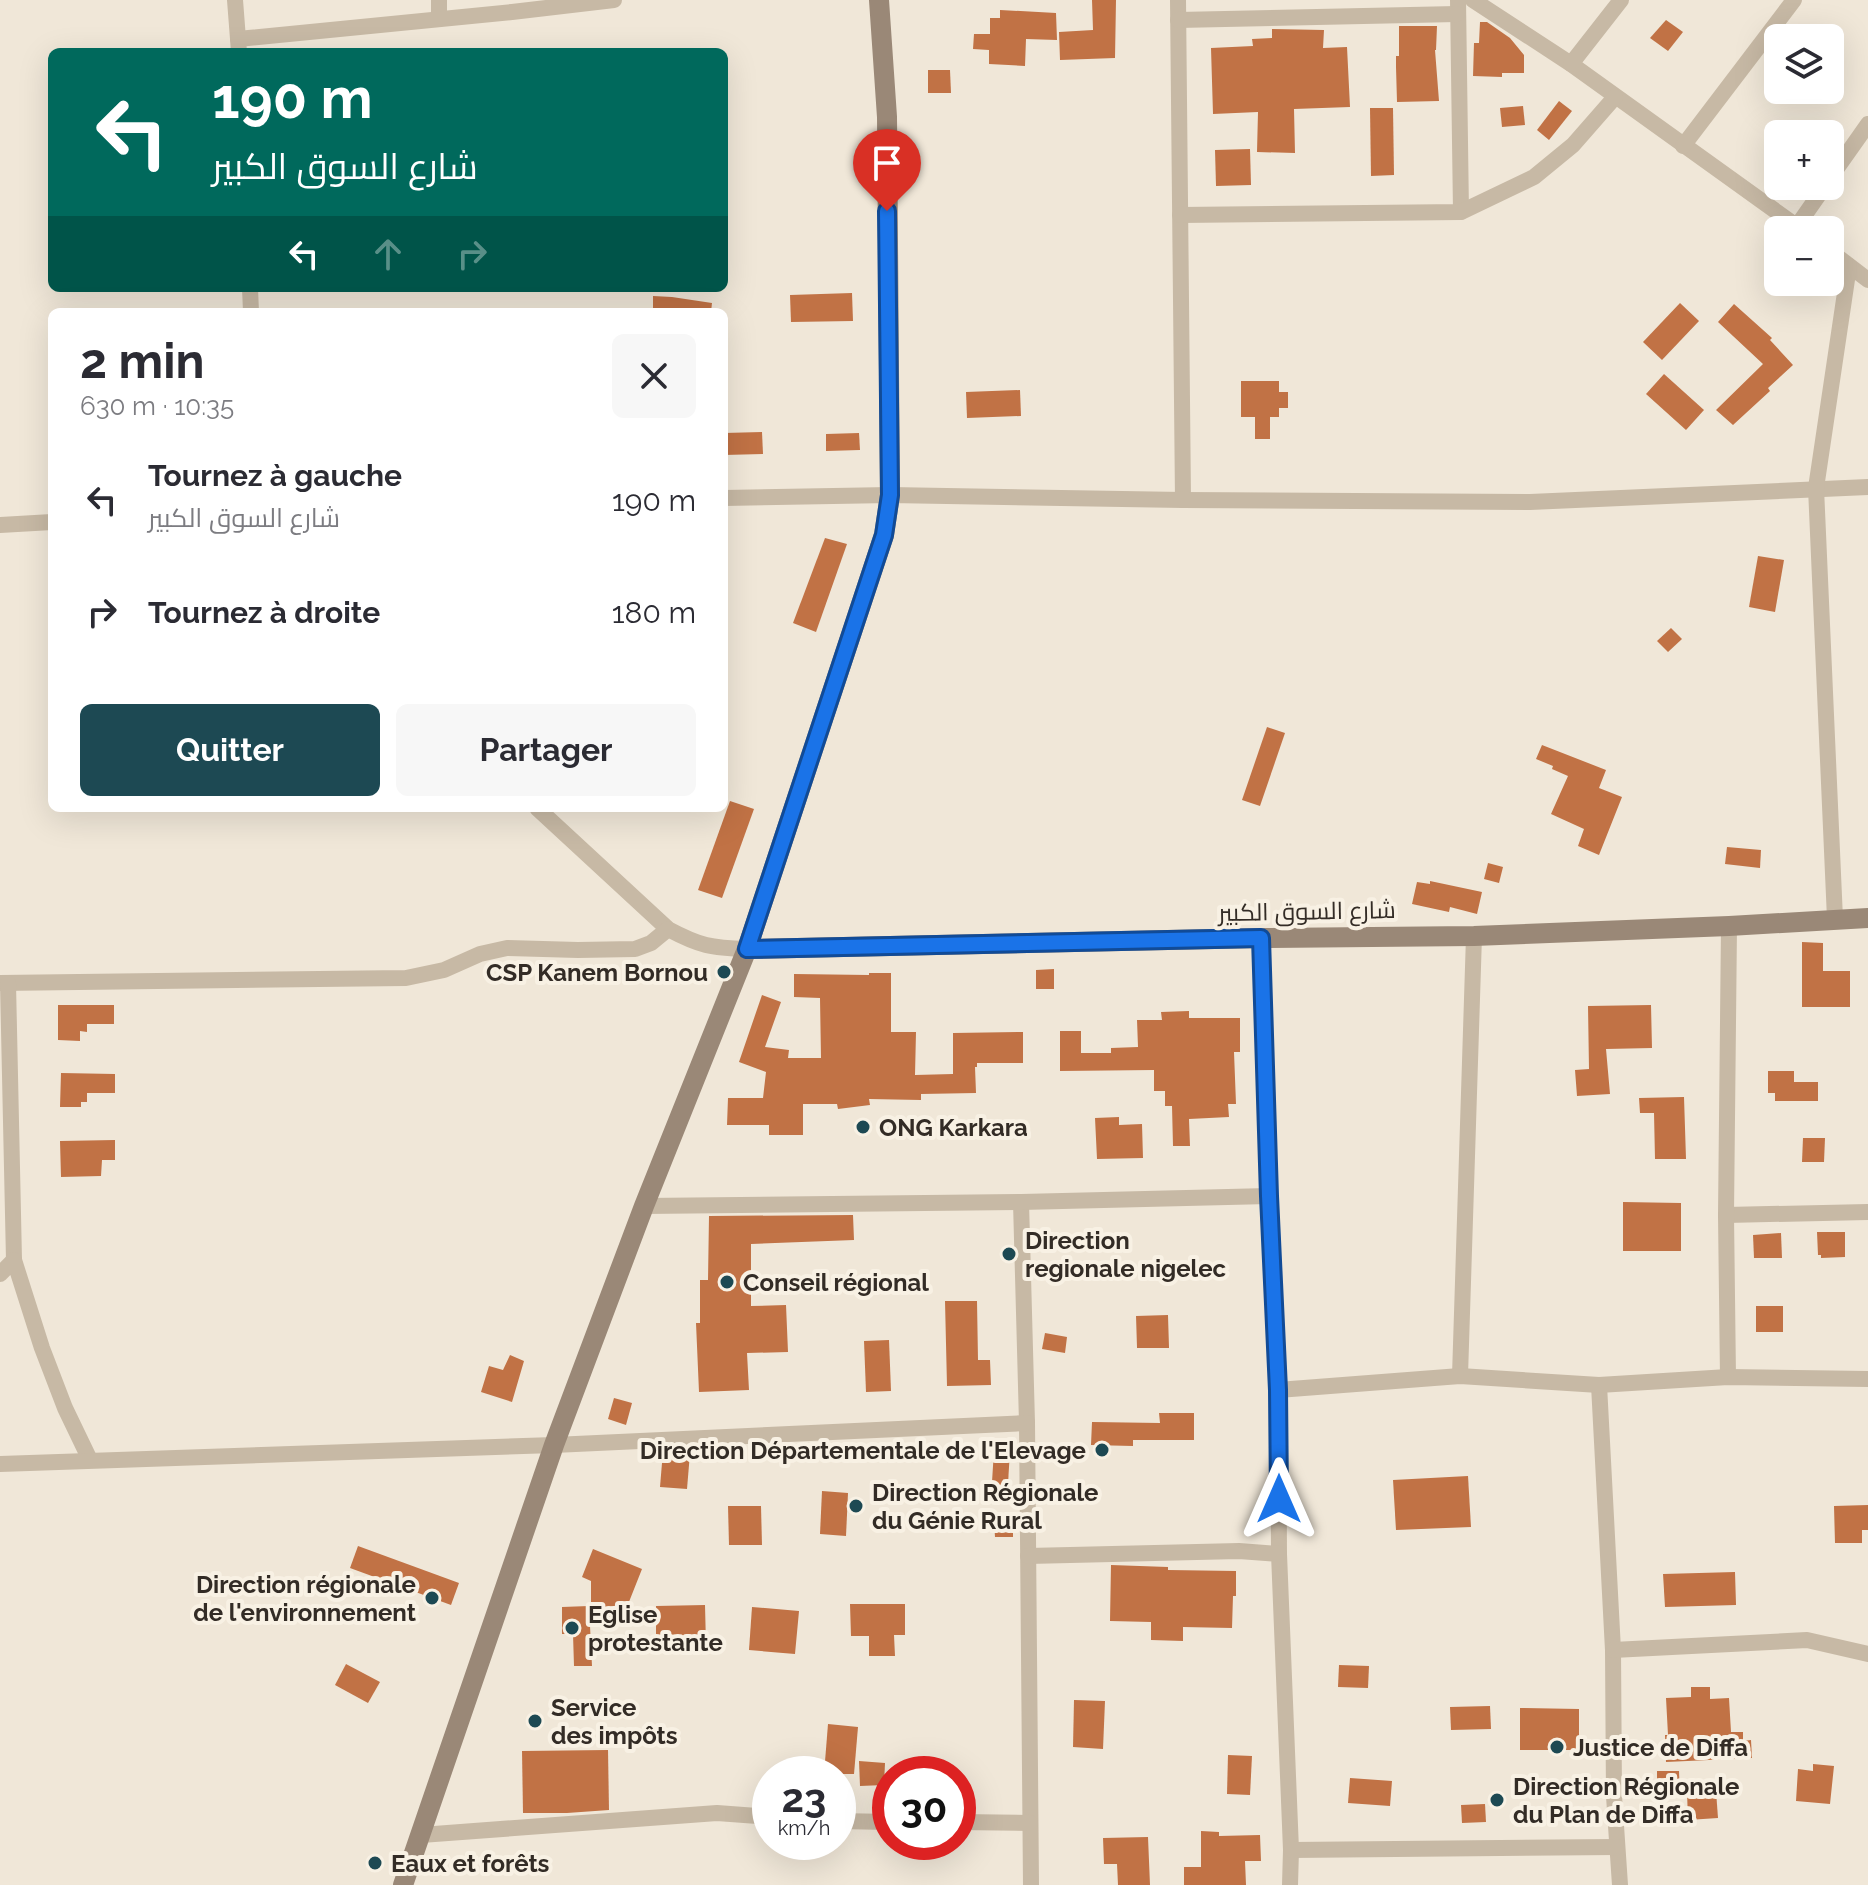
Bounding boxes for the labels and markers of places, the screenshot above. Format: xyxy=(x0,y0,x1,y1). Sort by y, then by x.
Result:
pin xyxy=(853,129,921,211)
place label: CSP Kanem Bornou xyxy=(486,958,708,987)
marker: CSP Kanem Bornou xyxy=(715,963,733,981)
place label: ONG Karkara xyxy=(879,1113,1028,1142)
marker: ONG Karkara xyxy=(854,1118,872,1136)
place label: Direction regionale nigelec xyxy=(1025,1226,1227,1283)
marker: Direction regionale nigelec xyxy=(1000,1245,1018,1263)
place label: Conseil régional xyxy=(743,1268,929,1297)
marker: Conseil régional xyxy=(718,1273,736,1291)
place label: Direction Départementale de l'Elevage xyxy=(640,1436,1086,1465)
marker: Direction Départementale de l'Elevage xyxy=(1093,1441,1111,1459)
place label: Direction Régionale du Génie Rural xyxy=(872,1478,1098,1535)
marker: Direction Régionale du Génie Rural xyxy=(847,1497,865,1515)
place label: Direction régionale de l'environnement xyxy=(193,1570,416,1627)
marker: Direction régionale de l'environnement xyxy=(423,1589,441,1607)
place label: Eglise protestante xyxy=(588,1600,723,1657)
marker: Eglise protestante xyxy=(563,1619,581,1637)
place label: Service des impôts xyxy=(551,1693,678,1750)
marker: Service des impôts xyxy=(526,1712,544,1730)
place label: Justice de Diffa xyxy=(1573,1733,1748,1762)
marker: Justice de Diffa xyxy=(1548,1738,1566,1756)
place label: Direction Régionale du Plan de Diffa xyxy=(1513,1772,1739,1829)
marker: Direction Régionale du Plan de Diffa xyxy=(1488,1791,1506,1809)
place label: Eaux et forêts xyxy=(391,1849,550,1878)
marker: Eaux et forêts xyxy=(366,1854,384,1872)

